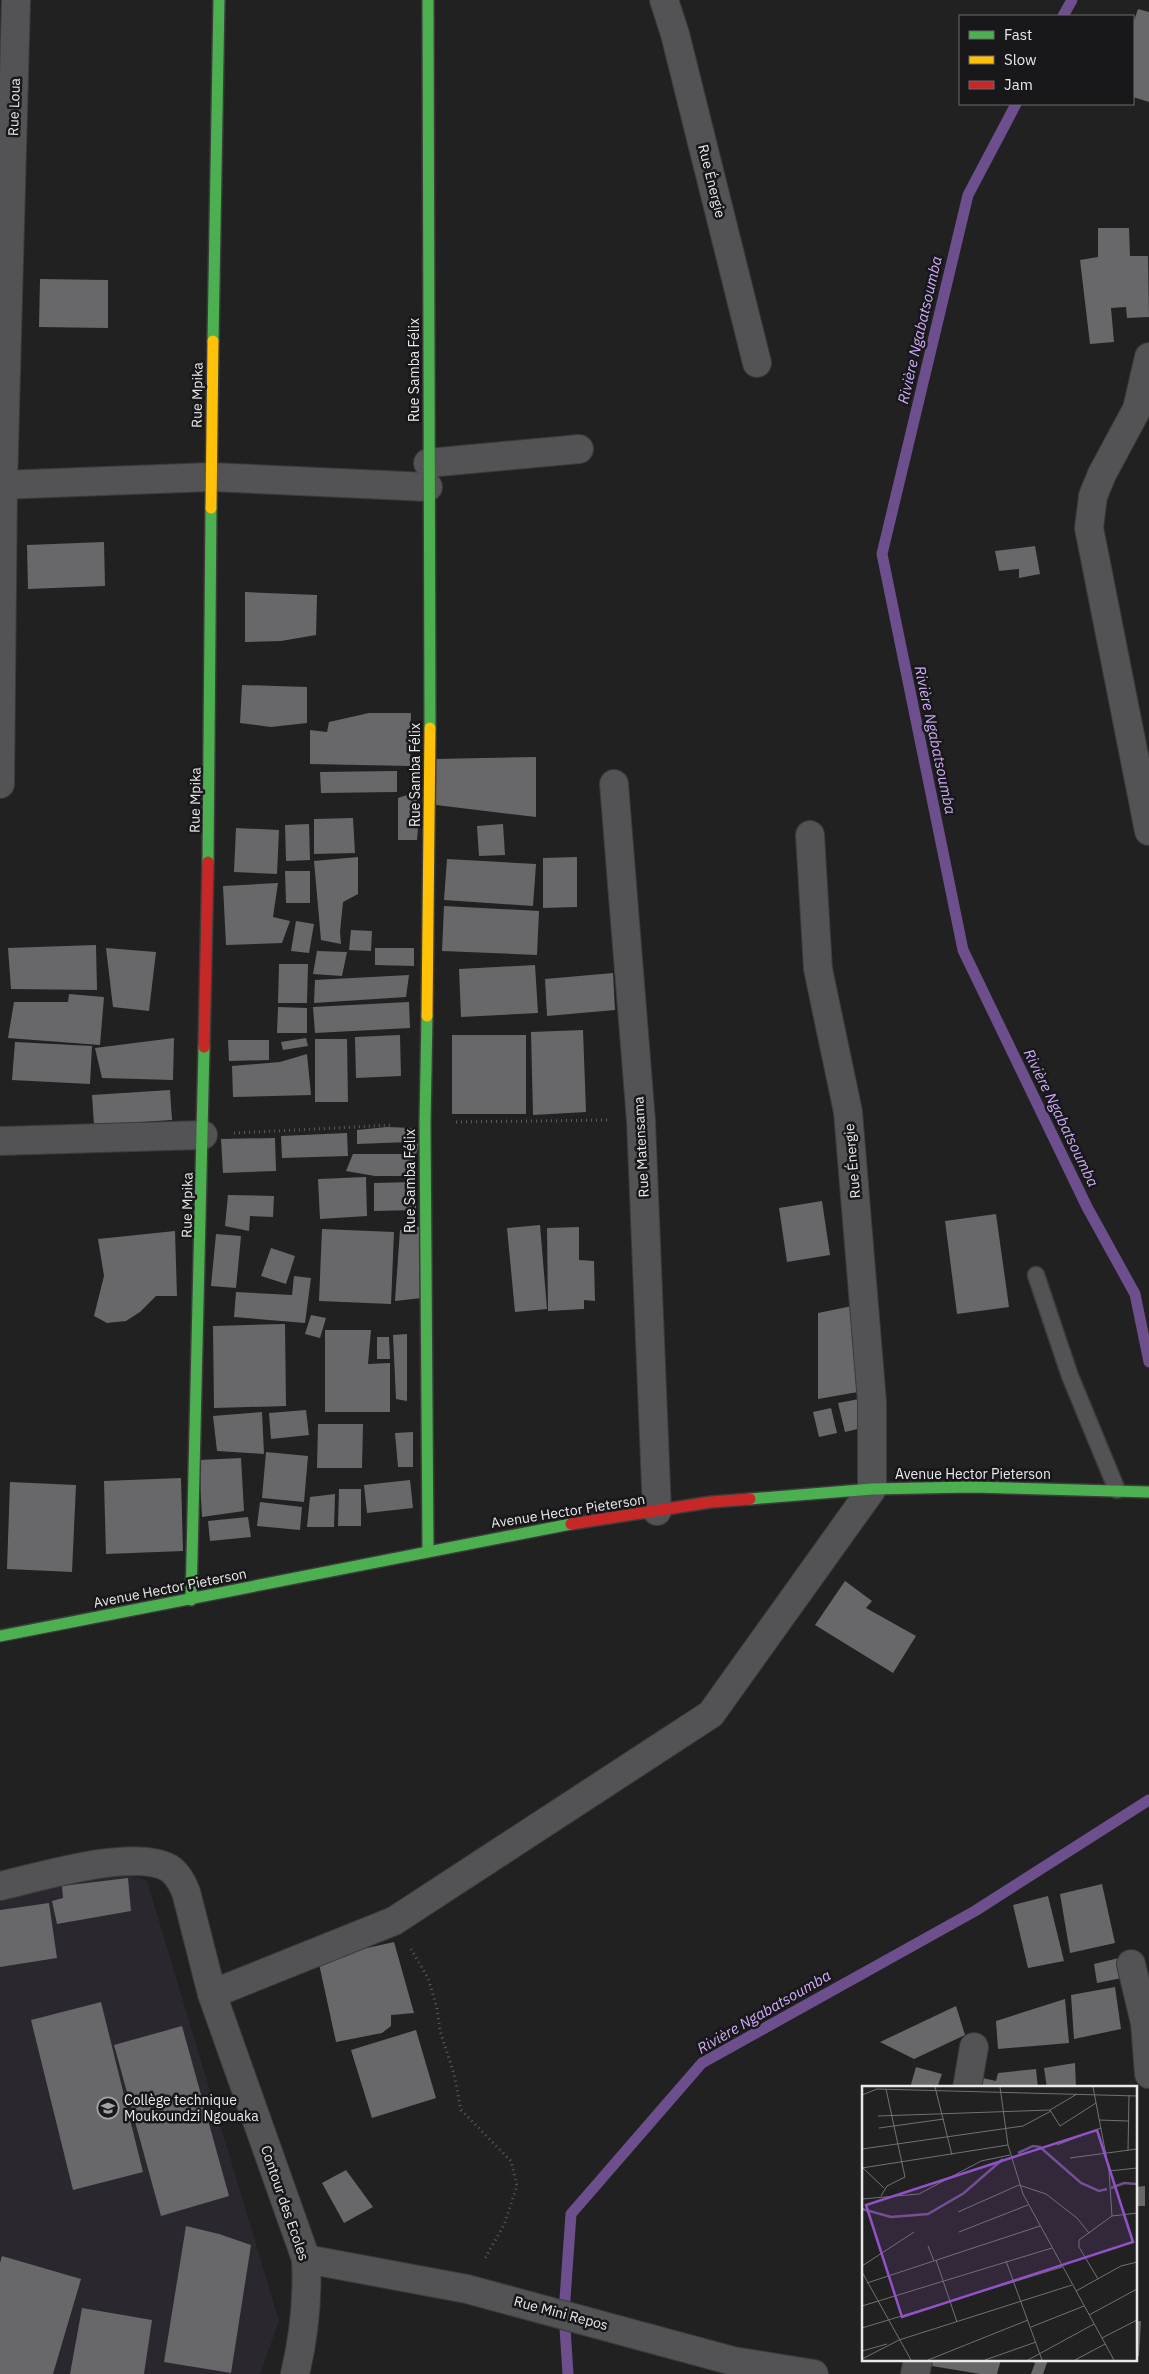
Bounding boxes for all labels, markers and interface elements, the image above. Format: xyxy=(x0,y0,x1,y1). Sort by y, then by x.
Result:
legend xyxy=(959,15,1134,105)
text: Fast xyxy=(1004,25,1032,44)
text: Slow xyxy=(1004,50,1037,69)
text: Jam xyxy=(1004,75,1033,94)
street label: Rue Loua xyxy=(4,77,24,136)
street label: Rue Énergie xyxy=(694,142,731,220)
water label: Rivière Ngabatsoumba xyxy=(893,254,946,406)
street label: Rue Samba Félix xyxy=(405,318,423,422)
street label: Rue Mpika xyxy=(187,361,207,428)
water label: Rivière Ngabatsoumba xyxy=(910,664,961,816)
street label: Rue Samba Félix xyxy=(406,723,424,827)
street label: Rue Mpika xyxy=(185,766,205,833)
water label: Rivière Ngabatsoumba xyxy=(1020,1046,1103,1190)
street label: Rue Matensama xyxy=(629,1095,653,1198)
street label: Rue Énergie xyxy=(839,1123,864,1199)
street label: Rue Samba Félix xyxy=(401,1129,419,1233)
street label: Rue Mpika xyxy=(177,1171,197,1238)
street label: Avenue Hector Pieterson xyxy=(895,1465,1051,1483)
street label: Avenue Hector Pieterson xyxy=(490,1490,646,1532)
street label: Avenue Hector Pieterson xyxy=(92,1564,248,1612)
water label: Rivière Ngabatsoumba xyxy=(693,1965,834,2058)
inset map xyxy=(862,2086,1136,2362)
place label: Collège technique Moukoundzi Ngouaka xyxy=(124,2091,259,2125)
school or university icon: Collège technique Moukoundzi Ngouaka xyxy=(96,2096,120,2120)
street label: Contour des Ecoles xyxy=(257,2143,313,2263)
street label: Rue Mini Repos xyxy=(512,2292,610,2334)

